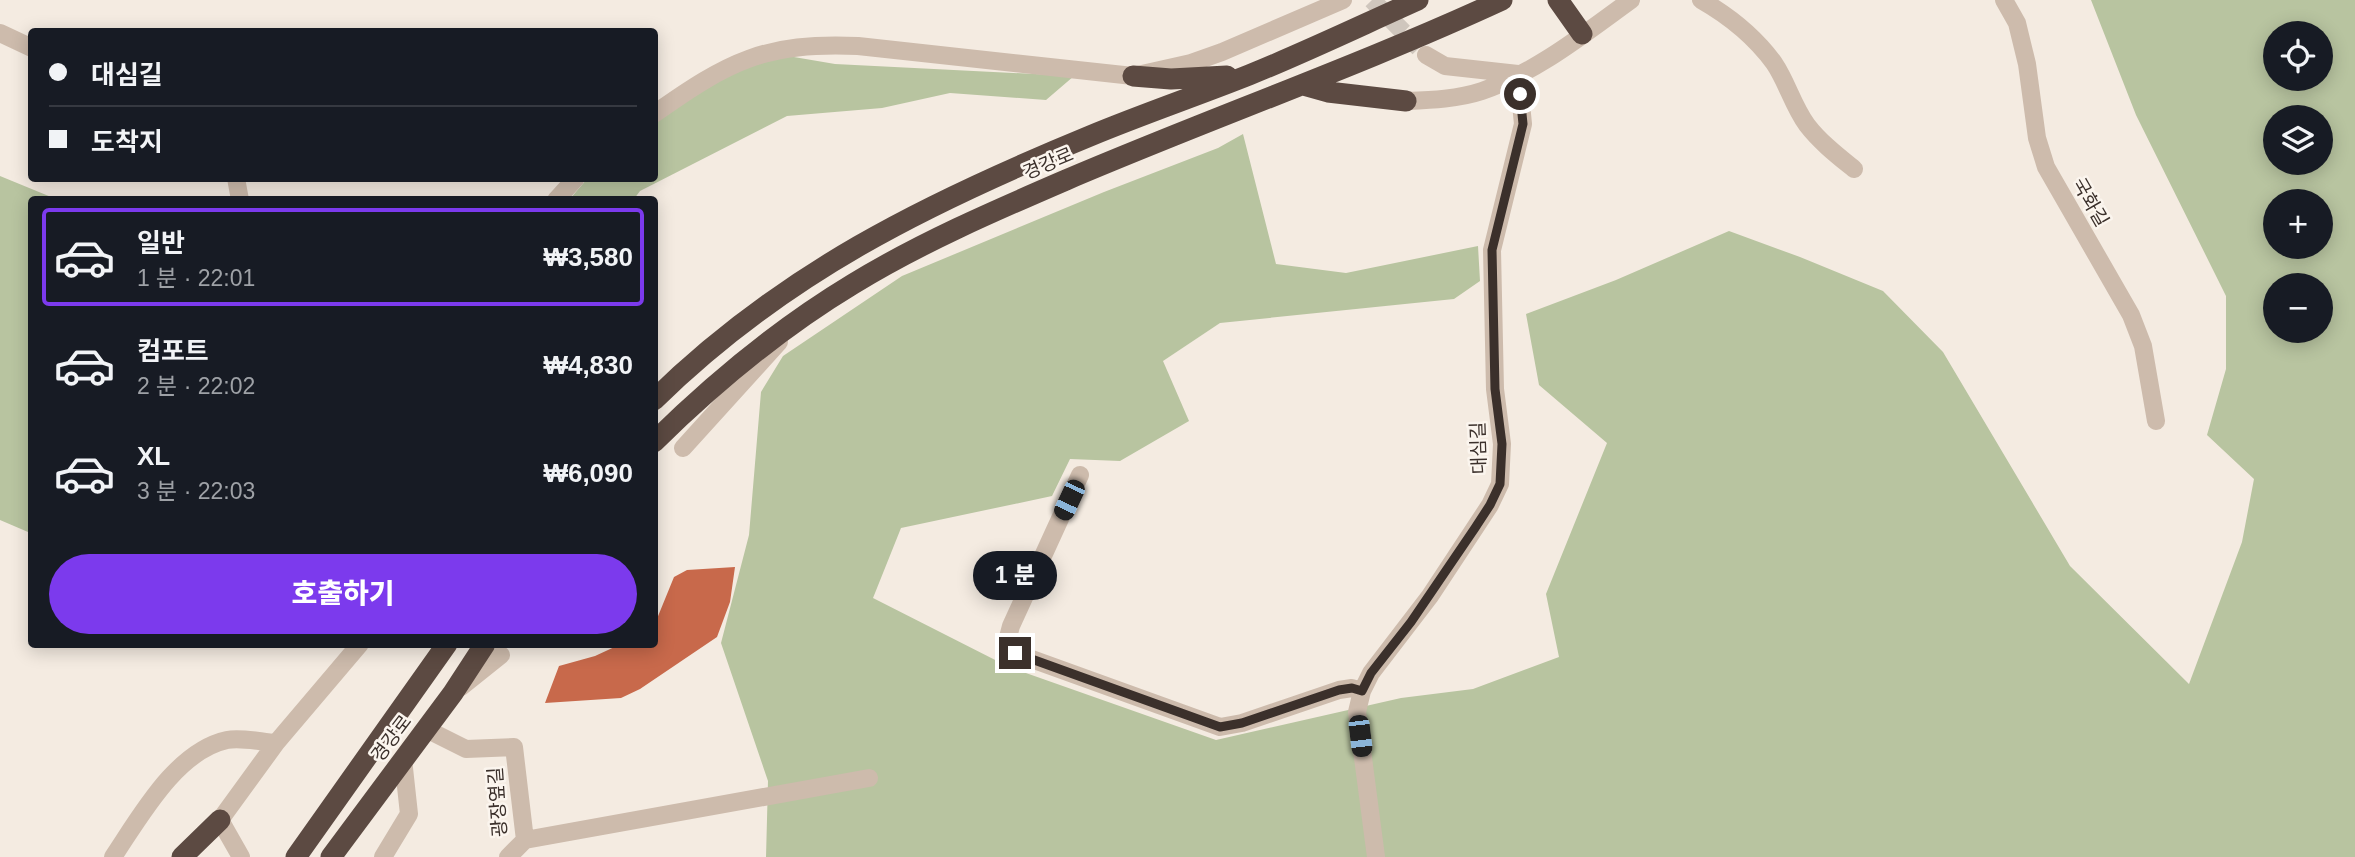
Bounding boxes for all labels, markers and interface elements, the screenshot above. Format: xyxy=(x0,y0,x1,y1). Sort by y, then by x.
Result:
map controls xyxy=(2263,21,2333,343)
button: locate xyxy=(2263,21,2333,91)
text: 대심길 xyxy=(91,60,163,90)
route start xyxy=(1504,78,1536,110)
button: layers xyxy=(2263,105,2333,175)
text: 도착지 xyxy=(91,127,163,157)
street label: 경강로 xyxy=(1020,144,1076,183)
street label: 국화길 xyxy=(2068,174,2113,230)
button: + xyxy=(2263,189,2333,259)
icon: car xyxy=(53,226,116,289)
text: 일반 xyxy=(137,228,185,258)
text: ₩3,580 xyxy=(543,242,633,272)
text: 1 분 · 22:01 xyxy=(137,265,255,291)
button: − xyxy=(2263,273,2333,343)
icon: car xyxy=(53,334,116,397)
text: 컴포트 xyxy=(137,336,209,366)
text: ₩4,830 xyxy=(543,350,633,380)
text: 2 분 · 22:02 xyxy=(137,373,255,399)
street label: 대심길 xyxy=(1467,421,1490,475)
text: XL xyxy=(137,441,170,471)
icon: car xyxy=(53,442,116,505)
text: ₩6,090 xyxy=(543,458,633,488)
car xyxy=(1051,477,1088,523)
text: 3 분 · 22:03 xyxy=(137,478,255,504)
callout: 1 분 xyxy=(973,552,1057,600)
button: 호출하기 xyxy=(49,554,637,634)
text: 1 분 xyxy=(995,562,1035,588)
route end xyxy=(999,637,1031,669)
street label: 경강로 xyxy=(367,711,416,766)
car xyxy=(1348,714,1373,758)
street label: 광장옆길 xyxy=(485,766,510,838)

